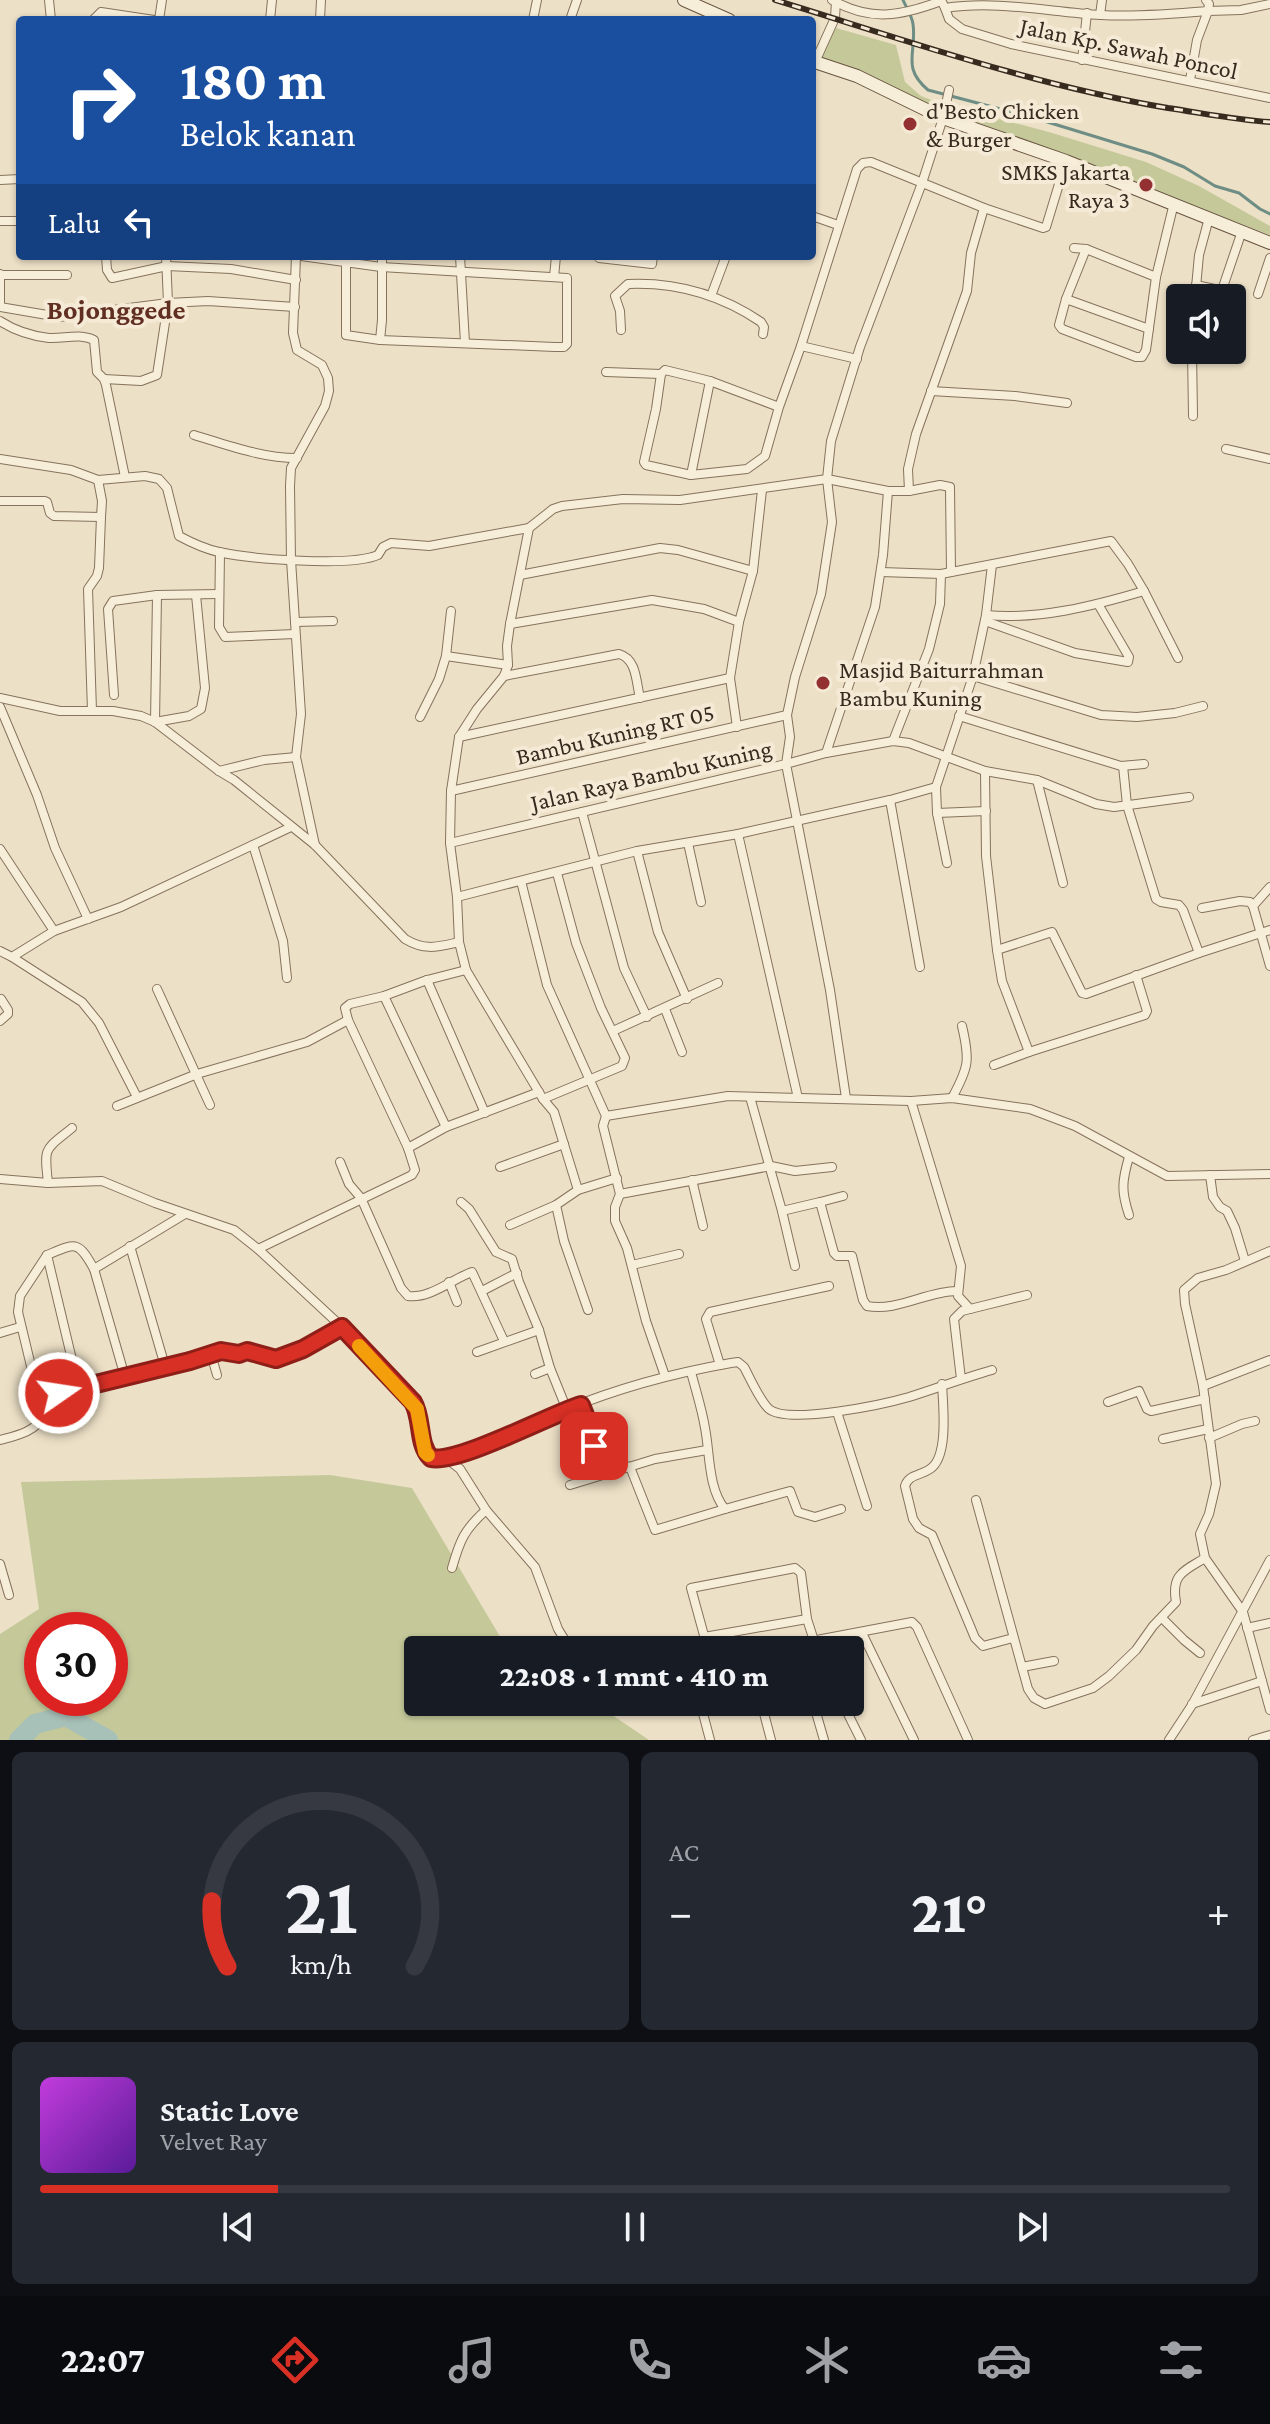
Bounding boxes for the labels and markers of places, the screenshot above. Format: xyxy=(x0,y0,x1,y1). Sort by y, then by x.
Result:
place label: d'Besto Chicken & Burger xyxy=(926,97,1079,152)
marker: d'Besto Chicken & Burger xyxy=(901,115,919,133)
place label: SMKS Jakarta Raya 3 xyxy=(1001,158,1130,213)
marker: SMKS Jakarta Raya 3 xyxy=(1137,176,1155,194)
place label: Masjid Baiturrahman Bambu Kuning xyxy=(839,656,1044,711)
marker: Masjid Baiturrahman Bambu Kuning xyxy=(814,674,832,692)
pin xyxy=(560,1412,628,1480)

